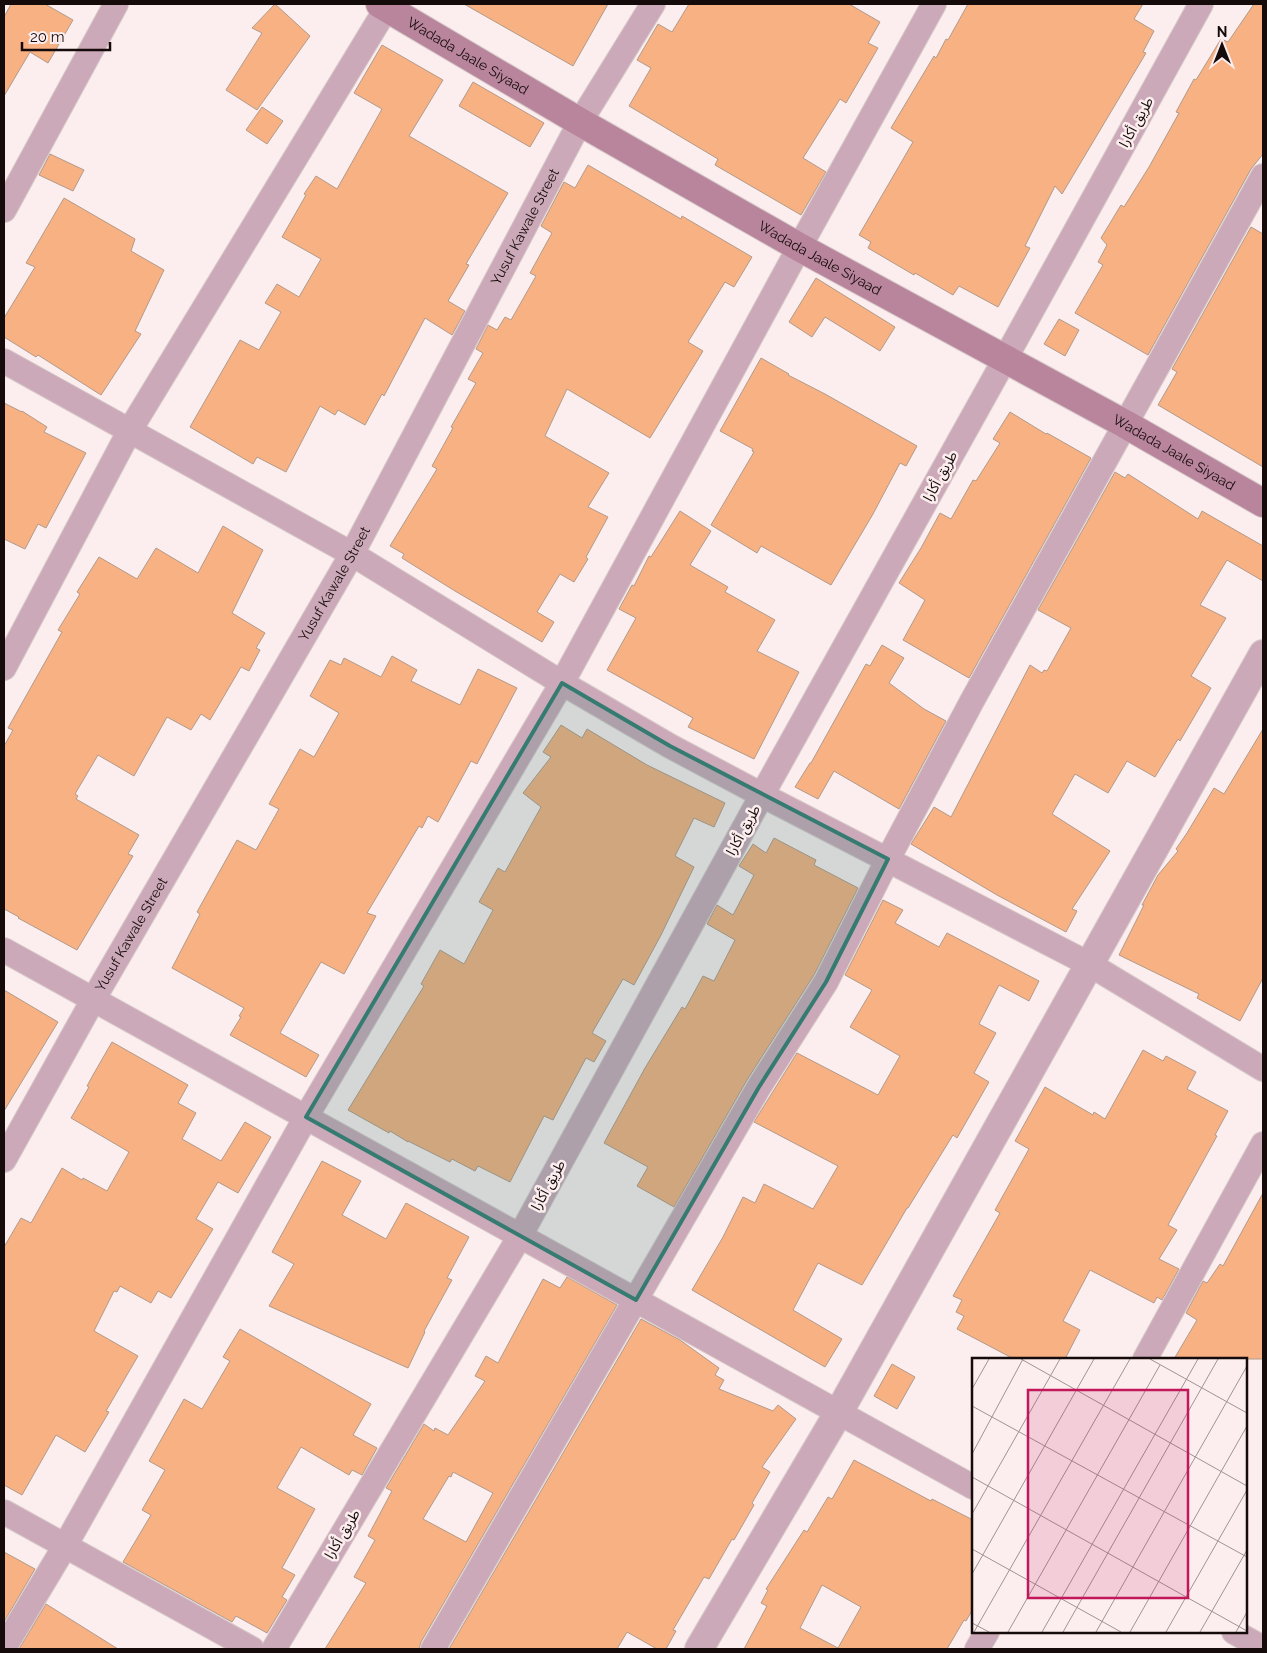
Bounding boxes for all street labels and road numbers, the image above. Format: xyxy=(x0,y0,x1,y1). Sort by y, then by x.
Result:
street label: Wadada Jaale Siyaad xyxy=(404,14,531,98)
street label: طريق أكارا xyxy=(1115,94,1158,151)
street label: Yusuf Kawale Street xyxy=(488,165,562,288)
street label: Wadada Jaale Siyaad xyxy=(756,218,884,298)
street label: Wadada Jaale Siyaad xyxy=(1110,411,1238,493)
street label: طريق أكارا xyxy=(919,448,962,505)
street label: Yusuf Kawale Street xyxy=(295,524,373,644)
street label: طريق أكارا xyxy=(722,802,765,859)
street label: Yusuf Kawale Street xyxy=(92,874,171,994)
street label: طريق أكارا xyxy=(527,1157,570,1214)
street label: طريق أكارا xyxy=(320,1506,365,1563)

